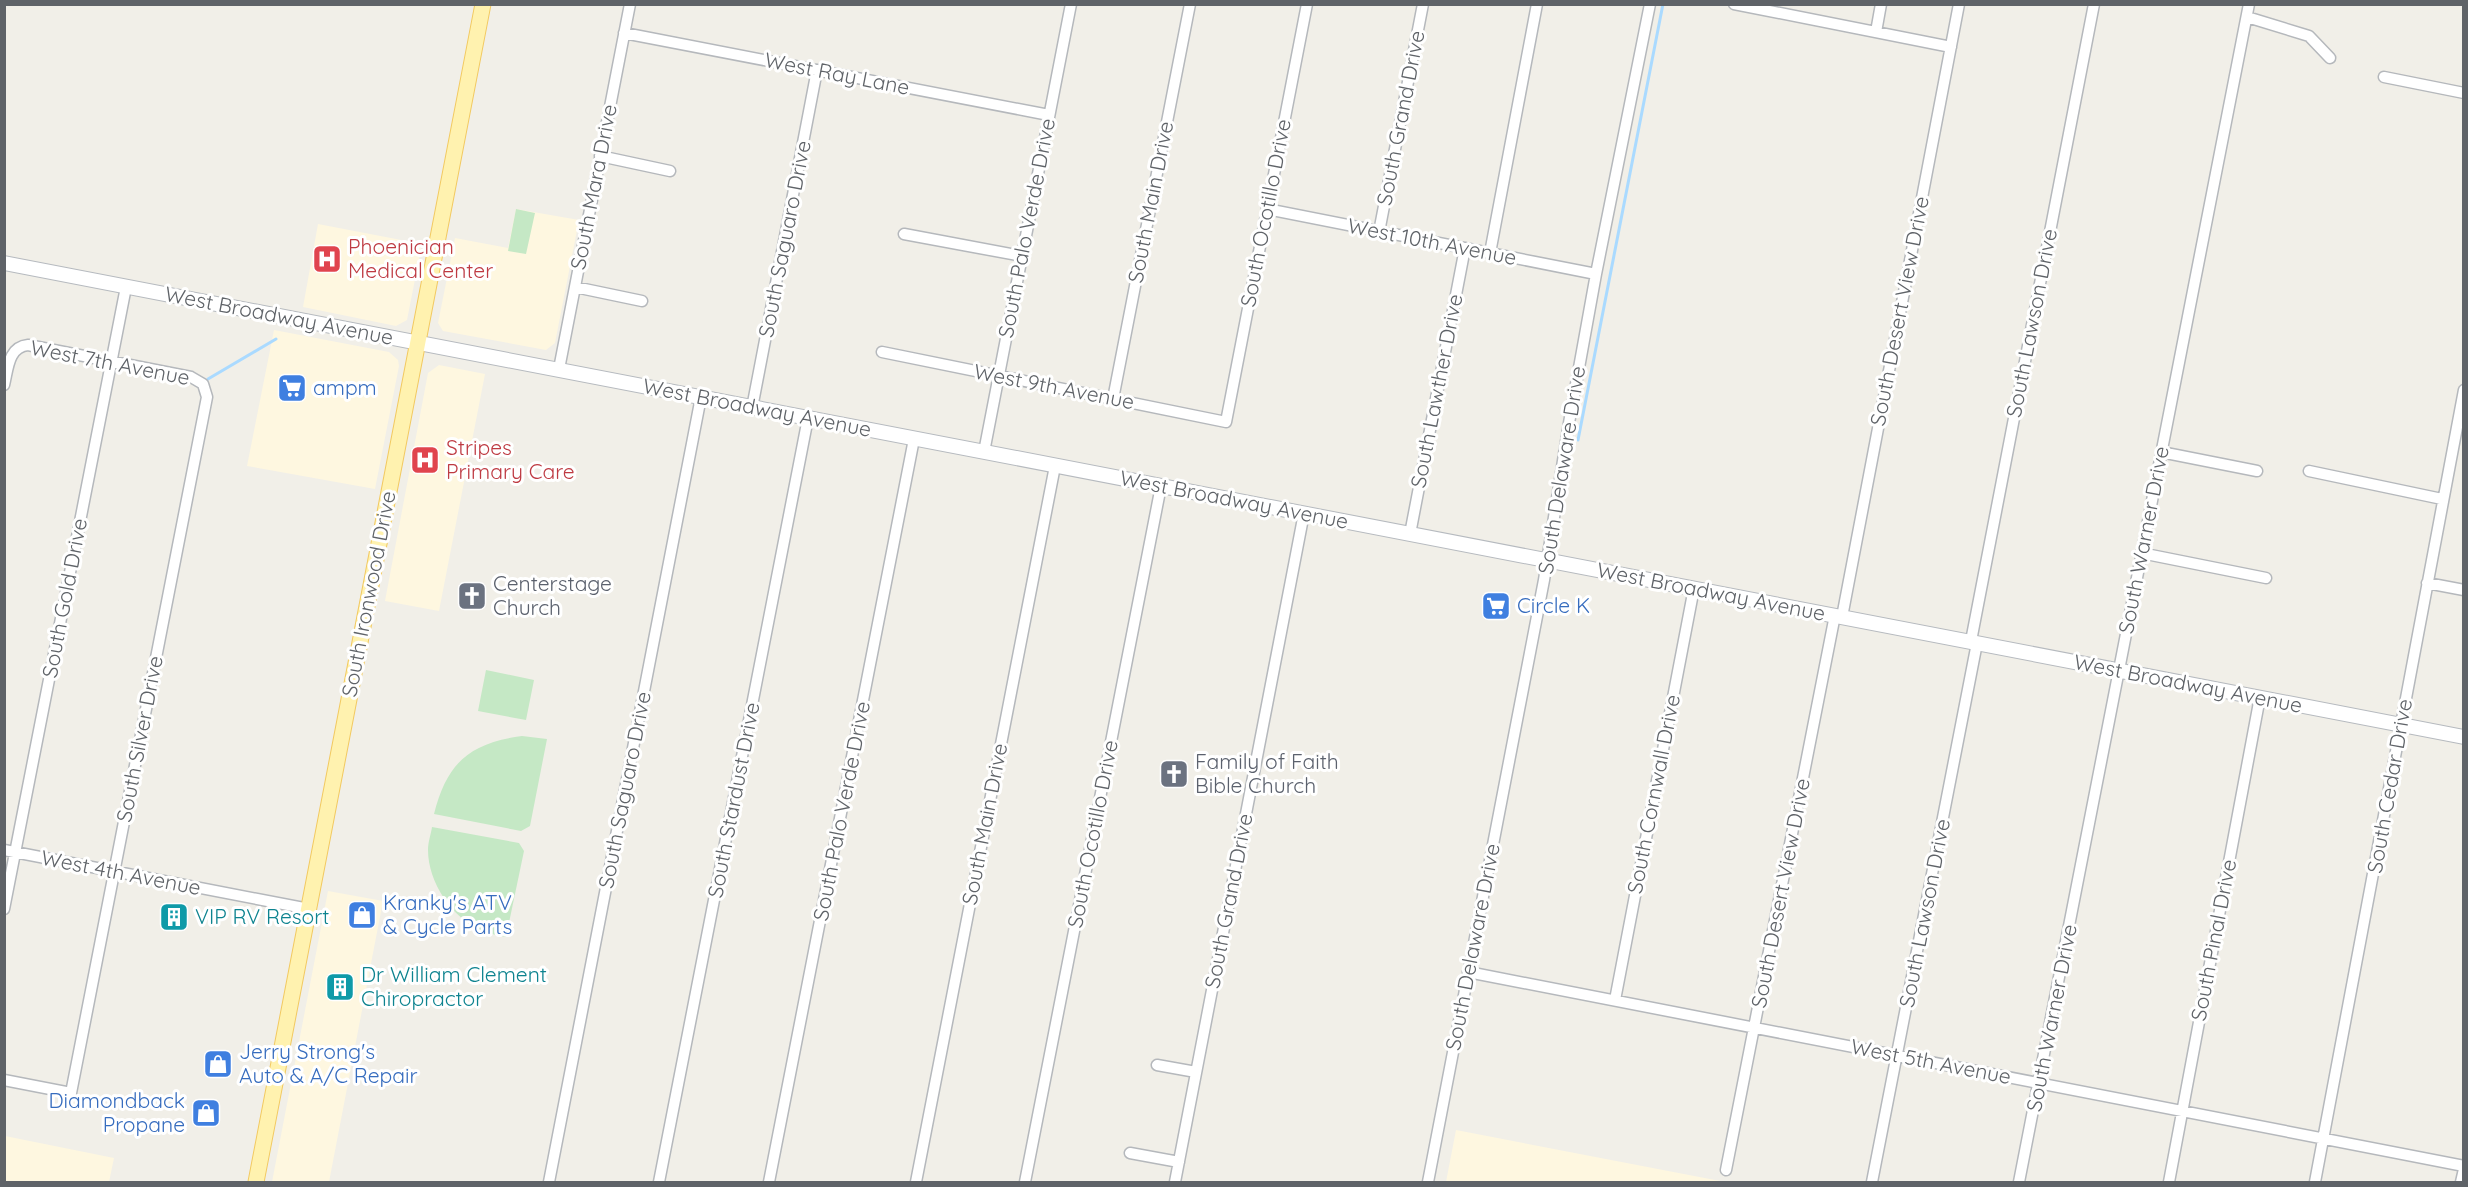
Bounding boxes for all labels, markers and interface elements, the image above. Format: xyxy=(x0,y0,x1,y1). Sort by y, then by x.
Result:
street label: South Grand Drive xyxy=(1370,28,1430,207)
street label: West Ray Lane xyxy=(763,46,912,100)
street label: South Mara Drive xyxy=(564,102,622,272)
street label: South Palo Verde Drive xyxy=(992,116,1060,340)
street label: South Ocotillo Drive xyxy=(1234,117,1296,309)
street label: South Main Drive xyxy=(1122,119,1178,285)
street label: South Saguaro Drive xyxy=(752,138,816,339)
street label: South Desert View Drive xyxy=(1864,194,1934,428)
street label: West 10th Avenue xyxy=(1346,212,1519,270)
street label: South Lawson Drive xyxy=(2000,226,2062,419)
place label: Phoenician Medical Center xyxy=(348,233,493,283)
hospital icon: Phoenician Medical Center xyxy=(311,243,343,275)
street label: West Broadway Avenue xyxy=(163,280,396,350)
street label: South Lawther Drive xyxy=(1404,292,1468,490)
street label: West 7th Avenue xyxy=(28,334,192,390)
street label: West 9th Avenue xyxy=(972,358,1137,414)
street label: South Delaware Drive xyxy=(1532,364,1590,576)
supermarket icon: ampm xyxy=(276,372,308,404)
street label: West Broadway Avenue xyxy=(641,372,874,442)
place label: ampm xyxy=(313,374,377,400)
place label: Stripes Primary Care xyxy=(446,434,575,484)
hospital icon: Stripes Primary Care xyxy=(409,444,441,476)
street label: South Warner Drive xyxy=(2112,444,2174,636)
street label: West Broadway Avenue xyxy=(1118,464,1351,534)
street label: South Ironwood Drive xyxy=(335,489,401,699)
street label: South Gold Drive xyxy=(36,516,92,680)
street label: West Broadway Avenue xyxy=(1595,556,1828,626)
place label: Centerstage Church xyxy=(493,570,612,620)
church icon: Centerstage Church xyxy=(456,580,488,612)
supermarket icon: Circle K xyxy=(1480,590,1512,622)
place label: Circle K xyxy=(1517,592,1590,618)
street label: West Broadway Avenue xyxy=(2072,648,2305,718)
street label: South Silver Drive xyxy=(110,653,168,824)
street label: South Saguaro Drive xyxy=(592,689,656,890)
street label: South Cornwall Drive xyxy=(1621,692,1685,896)
street label: South Cedar Drive xyxy=(2361,697,2417,875)
street label: South Palo Verde Drive xyxy=(807,699,875,923)
street label: South Stardust Drive xyxy=(701,700,765,900)
street label: South Ocotillo Drive xyxy=(1061,738,1123,930)
street label: South Main Drive xyxy=(956,741,1012,907)
place label: Family of Faith Bible Church xyxy=(1195,748,1339,798)
church icon: Family of Faith Bible Church xyxy=(1158,758,1190,790)
street label: South Desert View Drive xyxy=(1745,776,1815,1010)
street label: South Grand Drive xyxy=(1198,811,1258,990)
street label: South Lawson Drive xyxy=(1893,816,1955,1009)
street label: South Delaware Drive xyxy=(1439,841,1505,1052)
street label: West 4th Avenue xyxy=(39,844,203,900)
street label: South Pinal Drive xyxy=(2185,857,2241,1023)
place label: Kranky's ATV & Cycle Parts xyxy=(383,889,512,939)
shop icon: Kranky's ATV & Cycle Parts xyxy=(346,899,378,931)
building icon: VIP RV Resort xyxy=(158,901,190,933)
place label: VIP RV Resort xyxy=(195,903,329,929)
street label: South Warner Drive xyxy=(2020,922,2082,1114)
place label: Dr William Clement Chiropractor xyxy=(361,961,547,1011)
building icon: Dr William Clement Chiropractor xyxy=(324,971,356,1003)
street label: West 5th Avenue xyxy=(1849,1033,2013,1089)
place label: Jerry Strong's Auto & A/C Repair xyxy=(239,1038,418,1088)
shop icon: Jerry Strong's Auto & A/C Repair xyxy=(202,1048,234,1080)
place label: Diamondback Propane xyxy=(48,1087,185,1137)
shop icon: Diamondback Propane xyxy=(190,1097,222,1129)

